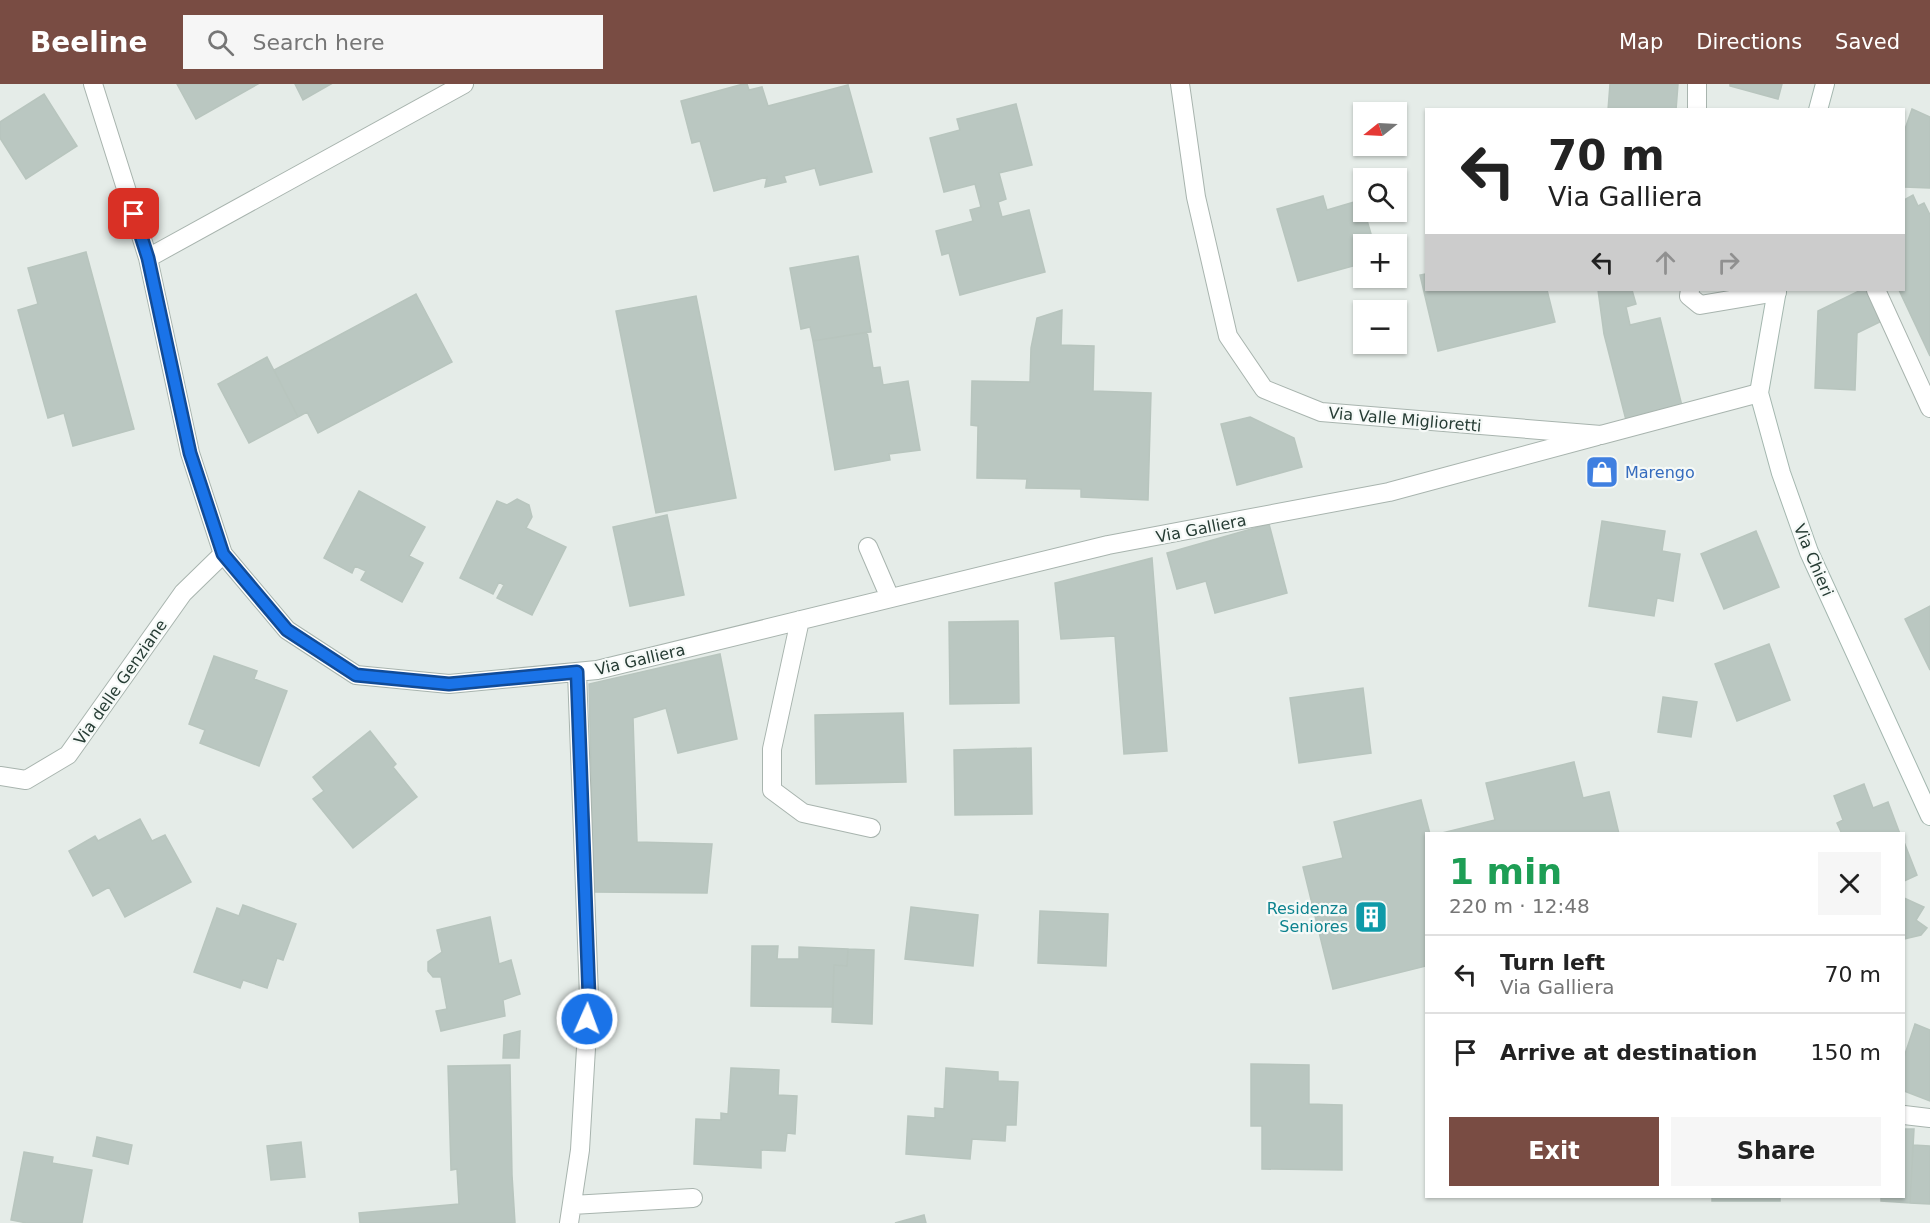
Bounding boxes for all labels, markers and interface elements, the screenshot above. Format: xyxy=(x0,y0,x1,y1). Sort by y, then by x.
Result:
search box xyxy=(183,15,603,69)
text: Beeline xyxy=(30,26,147,59)
icon: search xyxy=(204,26,237,59)
text: Search here xyxy=(252,30,385,55)
text: Map xyxy=(1619,30,1663,54)
text: Directions xyxy=(1696,30,1802,54)
text: Saved xyxy=(1835,30,1900,54)
north arrow xyxy=(1353,102,1407,156)
map controls xyxy=(1353,102,1407,354)
text: 70 m xyxy=(1548,131,1665,180)
icon: left xyxy=(1449,132,1527,210)
button: search xyxy=(1353,168,1407,222)
text: Via Galliera xyxy=(1548,181,1703,212)
pin xyxy=(108,188,159,239)
icon: arrive xyxy=(117,197,150,230)
button: + xyxy=(1353,234,1407,288)
icon: left xyxy=(1586,246,1619,279)
icon: ahead xyxy=(1649,246,1682,279)
icon: right xyxy=(1712,246,1745,279)
button: − xyxy=(1353,300,1407,354)
street label: Via Valle Miglioretti xyxy=(1328,403,1482,436)
shop icon: Marengo xyxy=(1584,454,1620,490)
place label: Marengo xyxy=(1625,463,1695,482)
street label: Via Galliera xyxy=(1154,510,1248,547)
street label: Via Chieri xyxy=(1790,521,1837,599)
street label: Via delle Genziane xyxy=(70,616,171,749)
street label: Via Galliera xyxy=(593,640,687,679)
text: 1 min xyxy=(1449,851,1562,892)
button: close xyxy=(1818,852,1881,915)
text: 220 m · 12:48 xyxy=(1449,894,1590,918)
place label: Residenza Seniores xyxy=(1267,899,1348,936)
building icon: Residenza Seniores xyxy=(1353,899,1389,935)
text: Turn left xyxy=(1500,950,1605,975)
icon: left xyxy=(1449,958,1482,991)
text: 70 m xyxy=(1825,962,1881,987)
text: Via Galliera xyxy=(1500,975,1615,999)
position arrow xyxy=(555,987,619,1051)
icon: arrive xyxy=(1449,1036,1482,1069)
text: Arrive at destination xyxy=(1500,1040,1757,1065)
text: 150 m xyxy=(1811,1040,1881,1065)
button: Exit xyxy=(1449,1117,1659,1186)
button: Share xyxy=(1671,1117,1881,1186)

